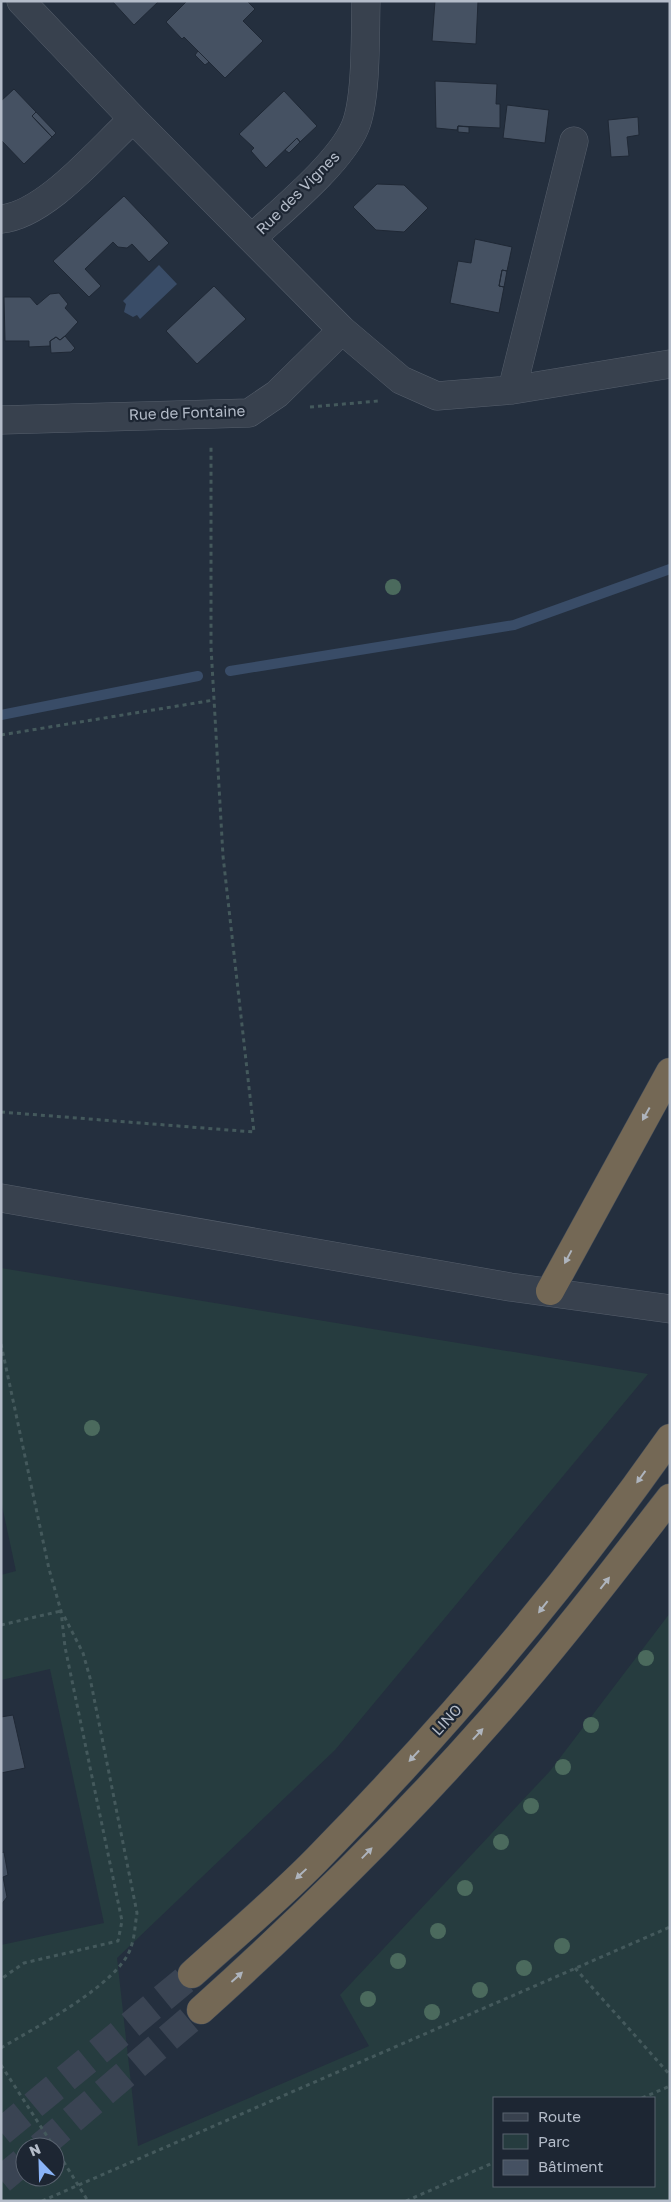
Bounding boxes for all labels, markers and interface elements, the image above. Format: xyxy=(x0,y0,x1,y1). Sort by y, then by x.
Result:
street label: Rue des Vignes xyxy=(252,147,343,238)
street label: Rue de Fontaine xyxy=(128,401,246,423)
one-way arrow xyxy=(642,1107,650,1122)
one-way arrow xyxy=(564,1250,572,1264)
one-way arrow xyxy=(636,1470,646,1484)
one-way arrow xyxy=(599,1577,610,1590)
one-way arrow xyxy=(537,1600,548,1613)
street label: LINO xyxy=(427,1700,465,1739)
one-way arrow xyxy=(472,1729,484,1741)
one-way arrow xyxy=(408,1750,420,1762)
one-way arrow xyxy=(361,1847,373,1859)
one-way arrow xyxy=(296,1868,308,1880)
one-way arrow xyxy=(231,1972,243,1983)
legend xyxy=(493,2097,656,2187)
text: Route xyxy=(538,2107,581,2125)
text: Parc xyxy=(538,2132,570,2150)
north arrow xyxy=(15,2137,65,2187)
text: N xyxy=(27,2140,43,2159)
text: Bâtiment xyxy=(538,2157,603,2175)

